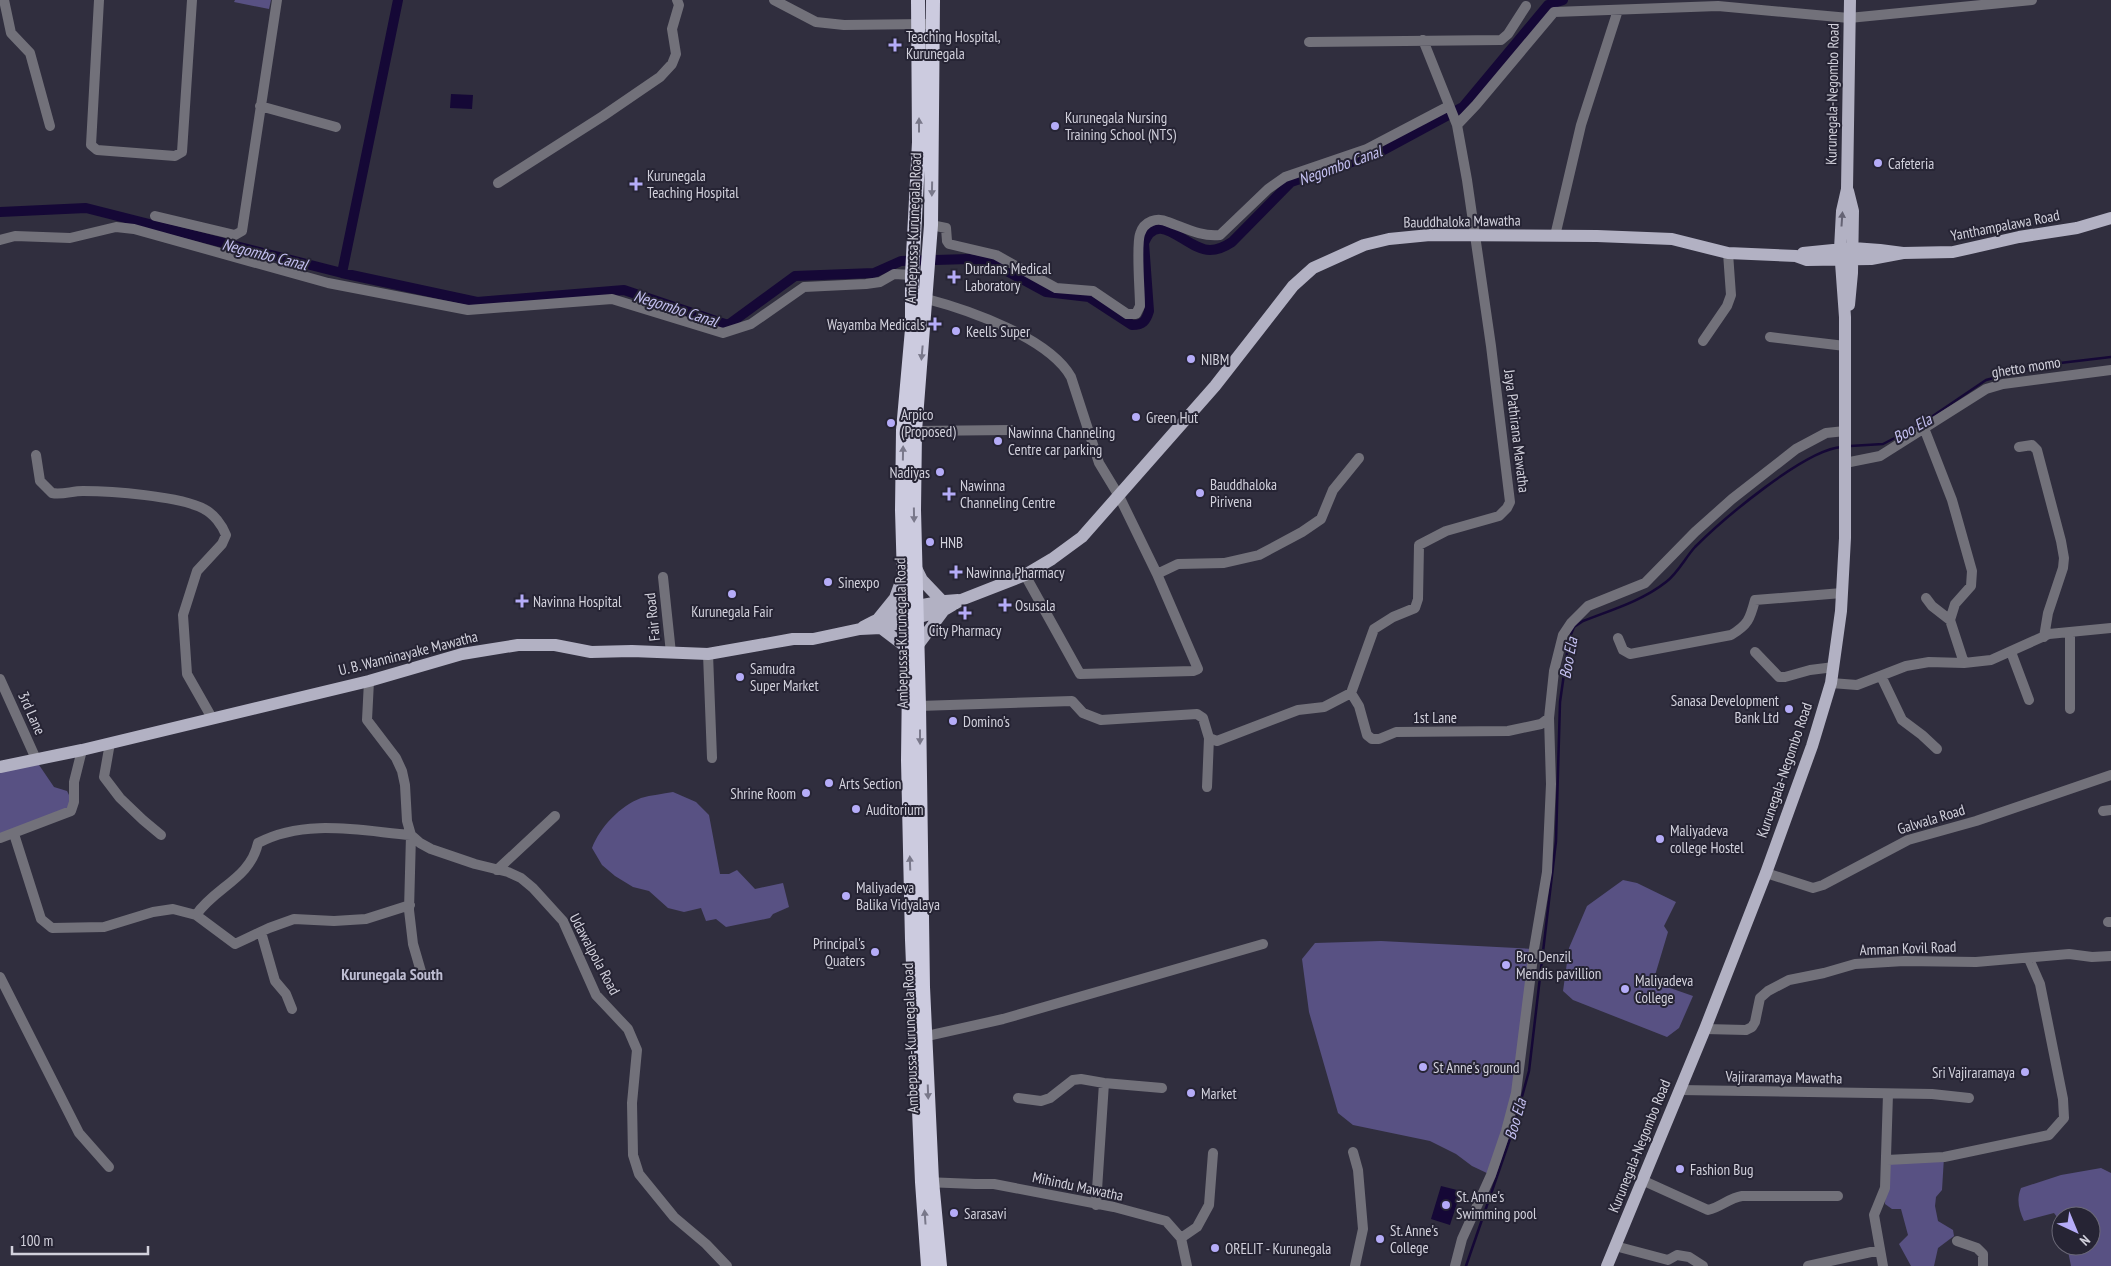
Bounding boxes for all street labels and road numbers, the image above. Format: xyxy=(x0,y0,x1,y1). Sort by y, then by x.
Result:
street label: Kurunegala-Negombo Road xyxy=(1821,23,1843,165)
street label: Ambepussa-Kurunegala Road xyxy=(901,152,925,304)
street label: Yanthampalawa Road xyxy=(1949,205,2061,245)
street label: Bauddhaloka Mawatha xyxy=(1403,210,1521,232)
street label: ghetto momo xyxy=(1990,352,2062,382)
street label: Jaya Pathirana Mawatha xyxy=(1500,367,1534,494)
street label: Ambepussa-Kurunegala Road xyxy=(890,557,912,709)
street label: Fair Road xyxy=(640,592,664,642)
street label: U. B. Wanninayake Mawatha xyxy=(336,627,480,679)
street label: 3rd Lane xyxy=(14,688,50,738)
street label: Kurunegala-Negombo Road xyxy=(1752,700,1816,840)
street label: 1st Lane xyxy=(1413,708,1457,727)
street label: Galwala Road xyxy=(1895,800,1967,838)
street label: Udawalpola Road xyxy=(566,910,624,998)
street label: Amman Kovil Road xyxy=(1859,937,1957,959)
street label: Ambepussa-Kurunegala Road xyxy=(898,962,922,1114)
street label: Vajiraramaya Mawatha xyxy=(1724,1066,1843,1088)
street label: Kurunegala-Negombo Road xyxy=(1604,1077,1674,1215)
street label: Mihindu Mawatha xyxy=(1031,1167,1125,1205)

